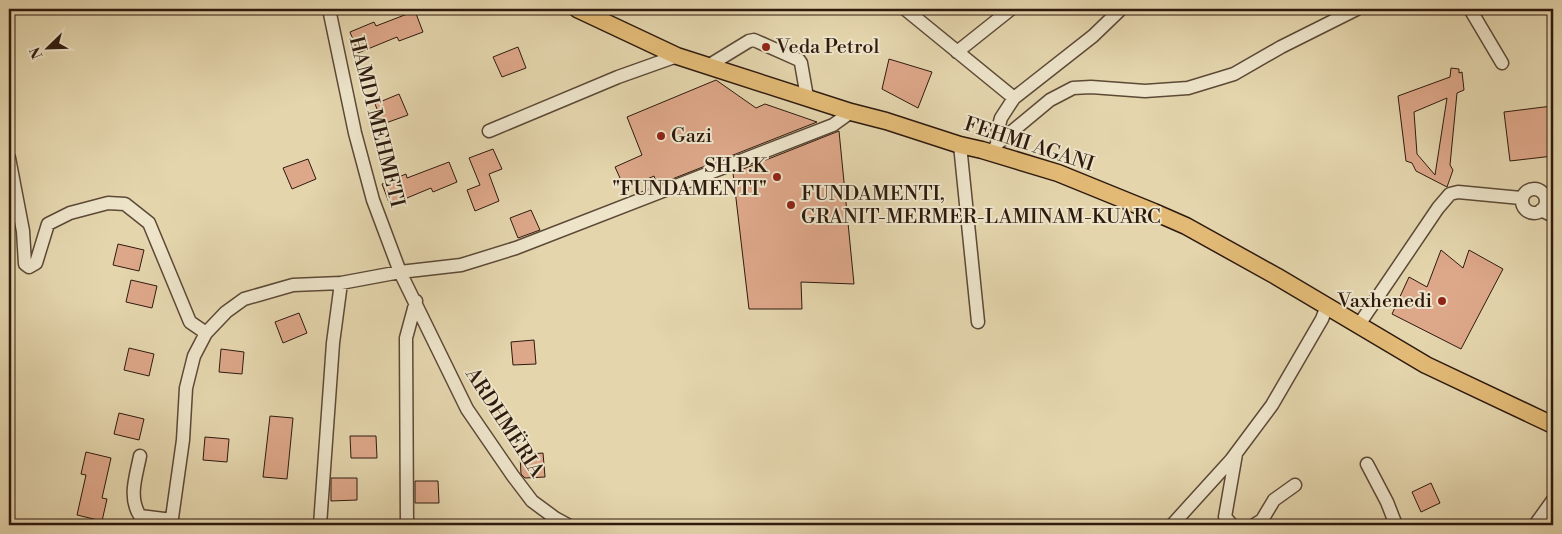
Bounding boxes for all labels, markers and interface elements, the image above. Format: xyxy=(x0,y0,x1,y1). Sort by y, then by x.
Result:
north arrow xyxy=(22,22,72,72)
street label: HAMDI MEHMETI xyxy=(343,34,409,210)
place label: Veda Petrol xyxy=(775,35,880,60)
marker: Veda Petrol xyxy=(760,41,772,53)
text: N xyxy=(27,44,47,61)
street label: FEHMI AGANI xyxy=(961,112,1098,178)
place label: Gazi xyxy=(671,124,712,149)
marker: Gazi xyxy=(655,130,667,142)
place label: SH.P.K "FUNDAMENTI" xyxy=(612,154,768,202)
marker: SH.P.K "FUNDAMENTI" xyxy=(771,171,783,183)
place label: FUNDAMENTI, GRANIT-MERMER-LAMINAM-KUARC xyxy=(801,182,1161,230)
marker: FUNDAMENTI, GRANIT-MERMER-LAMINAM-KUARC xyxy=(785,199,797,211)
place label: Vaxhenedi xyxy=(1336,289,1432,314)
marker: Vaxhenedi xyxy=(1436,295,1448,307)
street label: ARDHMËRIA xyxy=(459,362,550,484)

